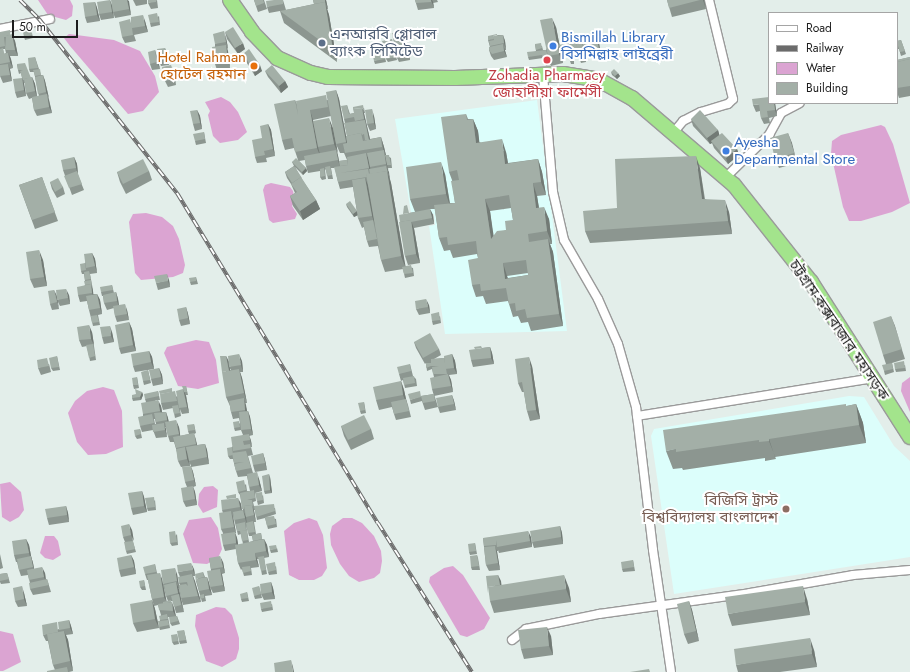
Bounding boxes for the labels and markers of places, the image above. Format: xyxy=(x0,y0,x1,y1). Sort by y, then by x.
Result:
place label: এনআরবি গ্লোবাল ব্যাংক লিমিটেড xyxy=(330,25,437,60)
place label: Bismillah Library বিসমিল্লাহ লাইব্রেরী xyxy=(561,28,673,63)
marker: এনআরবি গ্লোবাল ব্যাংক লিমিটেড xyxy=(317,38,327,48)
marker: Bismillah Library বিসমিল্লাহ লাইব্রেরী xyxy=(548,41,558,51)
place label: Hotel Rahman হোটেল রহমান xyxy=(158,48,246,83)
marker: Zohadia Pharmacy জোহাদীয়া ফার্মেসী xyxy=(542,55,552,65)
marker: Hotel Rahman হোটেল রহমান xyxy=(249,61,259,71)
place label: Zohadia Pharmacy জোহাদীয়া ফার্মেসী xyxy=(489,66,605,101)
place label: Ayesha Departmental Store xyxy=(734,133,855,168)
marker: Ayesha Departmental Store xyxy=(721,146,731,156)
place label: বিজিসি ট্রাস্ট বিশ্ববিদ্যালয় বাংলাদেশ xyxy=(642,491,778,526)
marker: বিজিসি ট্রাস্ট বিশ্ববিদ্যালয় বাংলাদেশ xyxy=(781,504,791,514)

